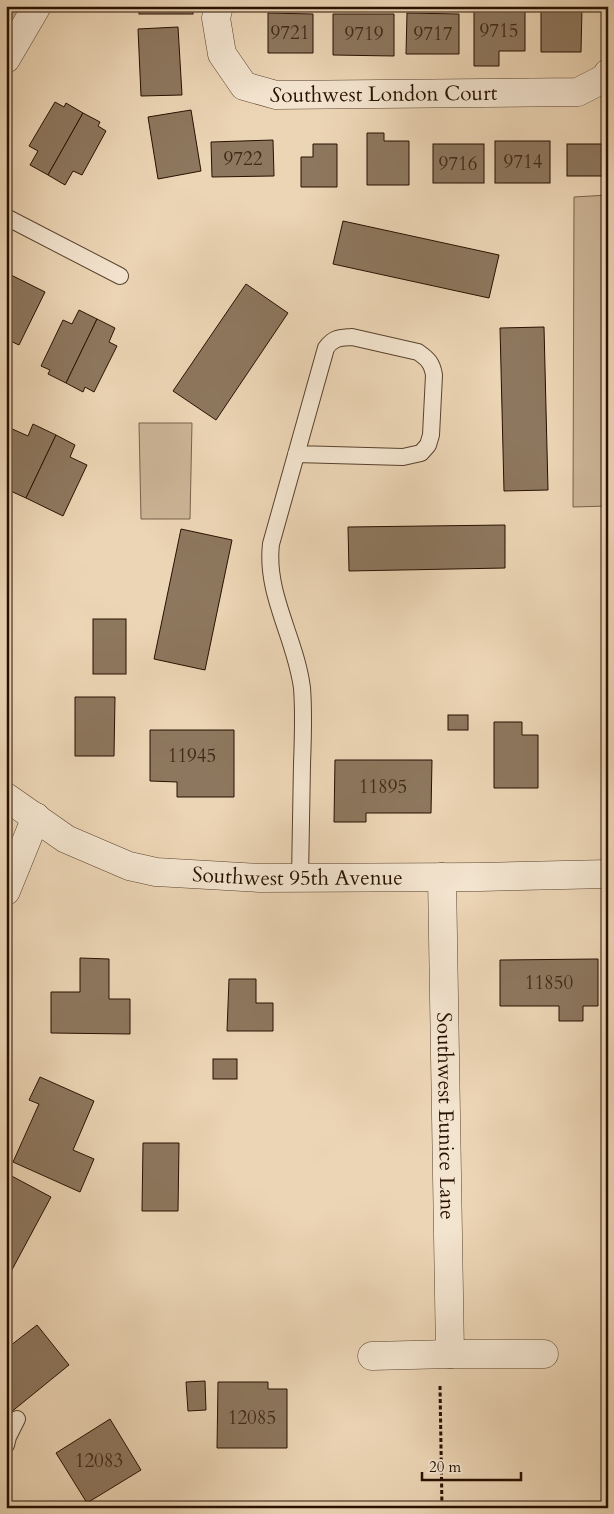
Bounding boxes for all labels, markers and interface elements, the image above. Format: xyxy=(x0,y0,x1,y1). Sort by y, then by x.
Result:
house number: 9715 xyxy=(480,18,518,44)
house number: 9721 xyxy=(271,20,309,46)
house number: 9719 xyxy=(345,21,384,47)
house number: 9717 xyxy=(414,21,453,47)
street label: Southwest London Court xyxy=(267,78,498,110)
house number: 9722 xyxy=(224,146,263,172)
house number: 9714 xyxy=(504,149,543,175)
house number: 9716 xyxy=(439,151,477,177)
house number: 11945 xyxy=(168,743,216,769)
house number: 11895 xyxy=(359,774,407,800)
street label: Southwest 95th Avenue xyxy=(191,860,403,893)
house number: 11850 xyxy=(525,970,574,996)
street label: Southwest Eunice Lane xyxy=(430,1012,462,1220)
house number: 12085 xyxy=(228,1405,276,1431)
house number: 12083 xyxy=(75,1448,123,1474)
scale bar xyxy=(422,1449,520,1481)
text: 20 m xyxy=(429,1457,461,1477)

